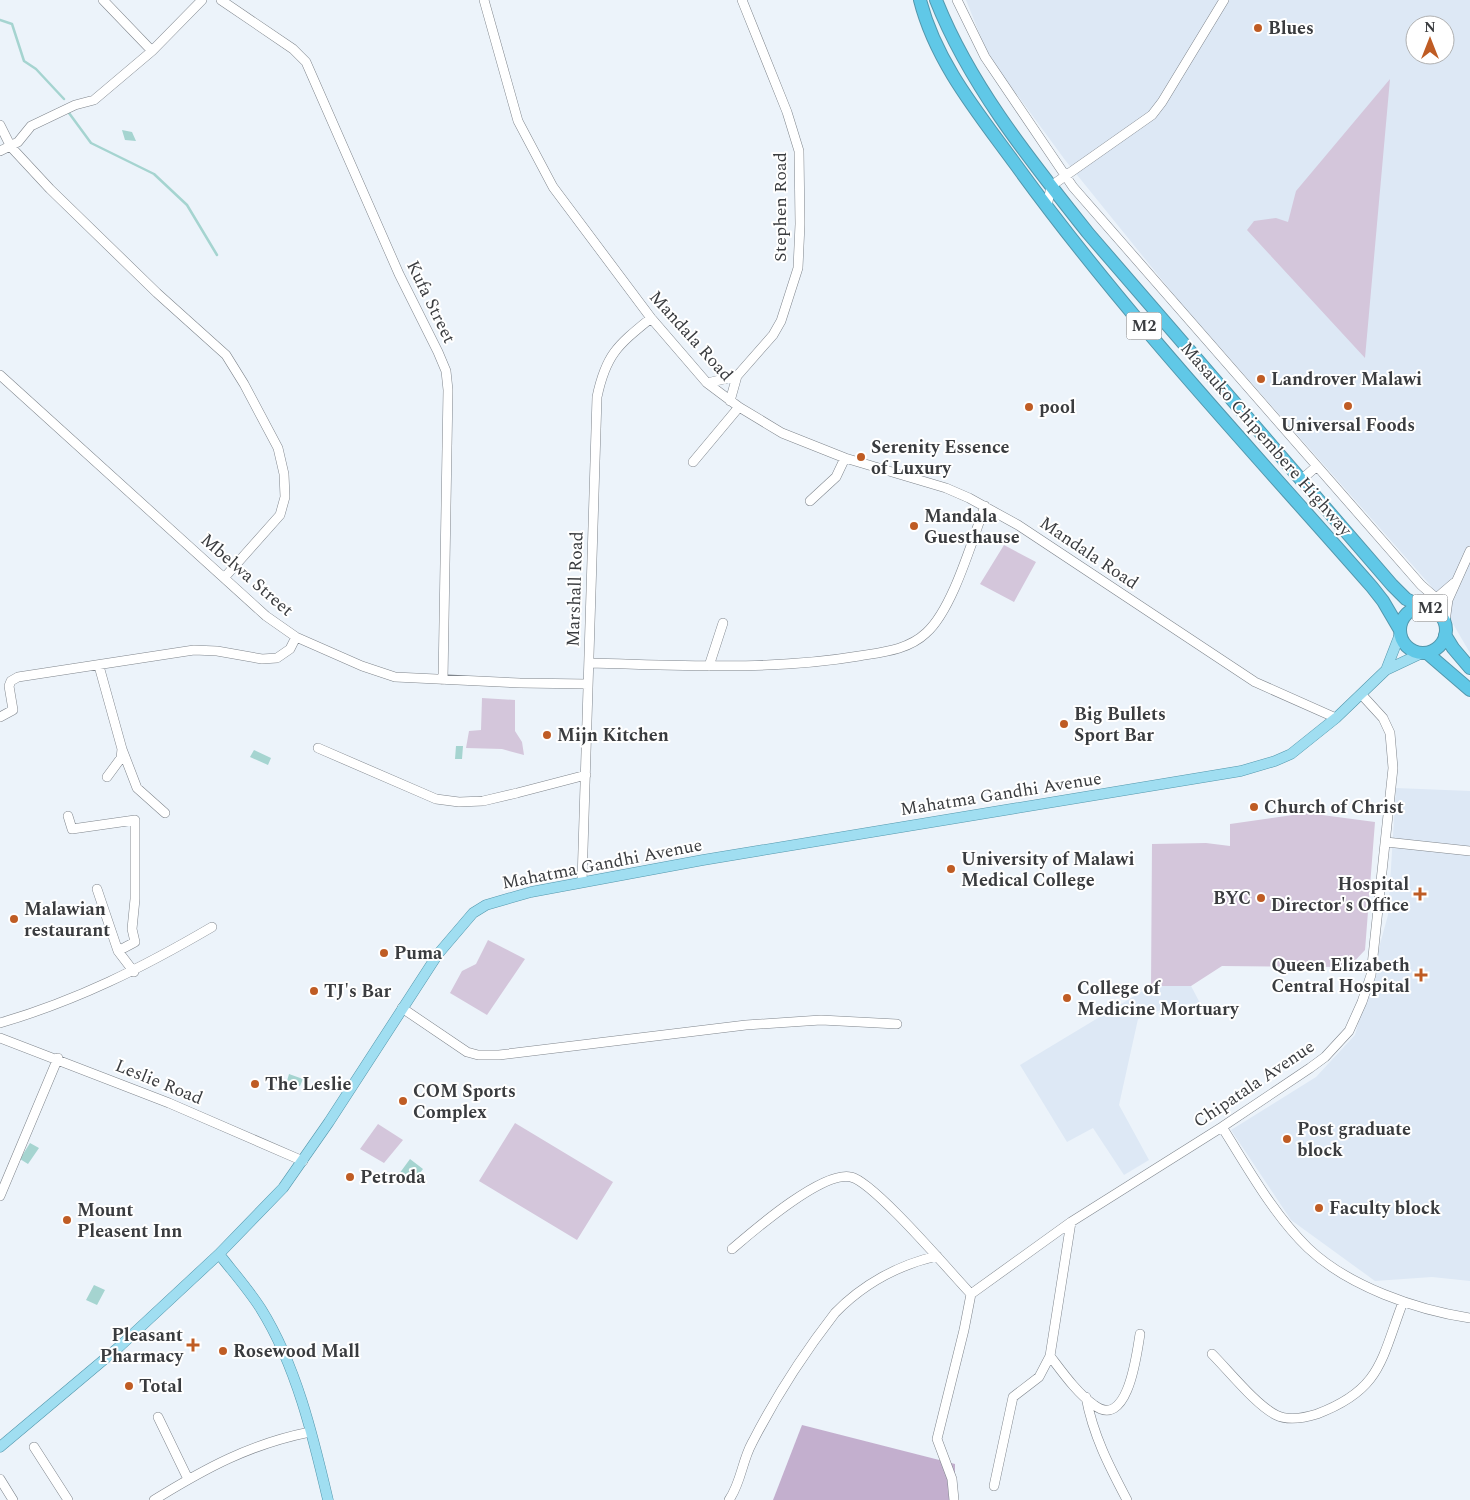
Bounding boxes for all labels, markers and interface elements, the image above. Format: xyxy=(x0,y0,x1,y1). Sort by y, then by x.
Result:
place label: Blues xyxy=(1268,15,1314,42)
north arrow xyxy=(1405,15,1455,65)
text: N xyxy=(1424,17,1436,38)
marker: Blues xyxy=(1252,22,1264,34)
street label: Stephen Road xyxy=(767,152,794,262)
street label: Kufa Street xyxy=(399,256,463,348)
street label: Mandala Road xyxy=(643,284,739,388)
road number: M2 xyxy=(1126,312,1162,340)
street label: Masauko Chipembere Highway xyxy=(1174,336,1359,543)
place label: Landrover Malawi xyxy=(1271,366,1422,393)
marker: Landrover Malawi xyxy=(1255,373,1267,385)
place label: pool xyxy=(1039,394,1076,421)
marker: Universal Foods xyxy=(1342,400,1354,412)
marker: pool xyxy=(1023,401,1035,413)
place label: Universal Foods xyxy=(1281,412,1415,439)
place label: Serenity Essence of Luxury xyxy=(871,434,1010,482)
marker: Serenity Essence of Luxury xyxy=(855,451,867,463)
place label: Mandala Guesthause xyxy=(924,503,1020,551)
street label: Mandala Road xyxy=(1034,510,1144,596)
marker: Mandala Guesthause xyxy=(908,520,920,532)
street label: Mbelwa Street xyxy=(195,527,299,623)
street label: Marshall Road xyxy=(559,531,591,647)
road number: M2 xyxy=(1412,594,1448,622)
place label: Big Bullets Sport Bar xyxy=(1074,701,1166,749)
marker: Big Bullets Sport Bar xyxy=(1058,718,1070,730)
place label: Mijn Kitchen xyxy=(557,722,669,749)
marker: Mijn Kitchen xyxy=(541,729,553,741)
street label: Mahatma Gandhi Avenue xyxy=(898,765,1104,823)
place label: Church of Christ xyxy=(1264,794,1404,821)
marker: Church of Christ xyxy=(1248,801,1260,813)
street label: Mahatma Gandhi Avenue xyxy=(500,831,704,897)
place label: University of Malawi Medical College xyxy=(961,846,1134,894)
marker: University of Malawi Medical College xyxy=(945,863,957,875)
place label: Hospital Director's Office xyxy=(1271,871,1409,919)
place label: BYC xyxy=(1213,885,1251,912)
marker: Hospital Director's Office xyxy=(1413,887,1427,901)
marker: BYC xyxy=(1255,892,1267,904)
place label: Malawian restaurant xyxy=(24,896,110,944)
marker: Malawian restaurant xyxy=(8,913,20,925)
place label: Puma xyxy=(394,940,443,967)
marker: Puma xyxy=(378,947,390,959)
place label: Queen Elizabeth Central Hospital xyxy=(1271,952,1410,1000)
marker: Queen Elizabeth Central Hospital xyxy=(1414,968,1428,982)
place label: College of Medicine Mortuary xyxy=(1077,975,1240,1023)
place label: TJ's Bar xyxy=(324,978,391,1005)
marker: TJ's Bar xyxy=(308,985,320,997)
marker: College of Medicine Mortuary xyxy=(1061,992,1073,1004)
street label: Chipatala Avenue xyxy=(1188,1033,1320,1135)
street label: Leslie Road xyxy=(111,1052,207,1112)
place label: The Leslie xyxy=(265,1071,352,1098)
marker: The Leslie xyxy=(249,1078,261,1090)
place label: COM Sports Complex xyxy=(413,1078,516,1126)
marker: COM Sports Complex xyxy=(397,1095,409,1107)
place label: Post graduate block xyxy=(1297,1116,1411,1164)
marker: Post graduate block xyxy=(1281,1133,1293,1145)
place label: Petroda xyxy=(360,1164,426,1191)
marker: Petroda xyxy=(344,1171,356,1183)
place label: Faculty block xyxy=(1329,1195,1441,1222)
place label: Mount Pleasent Inn xyxy=(77,1197,182,1245)
marker: Faculty block xyxy=(1313,1202,1325,1214)
marker: Mount Pleasent Inn xyxy=(61,1214,73,1226)
place label: Pleasant Pharmacy xyxy=(100,1322,184,1370)
place label: Rosewood Mall xyxy=(233,1338,360,1365)
marker: Pleasant Pharmacy xyxy=(187,1339,199,1351)
marker: Rosewood Mall xyxy=(217,1345,229,1357)
place label: Total xyxy=(139,1373,183,1400)
marker: Total xyxy=(123,1380,135,1392)

